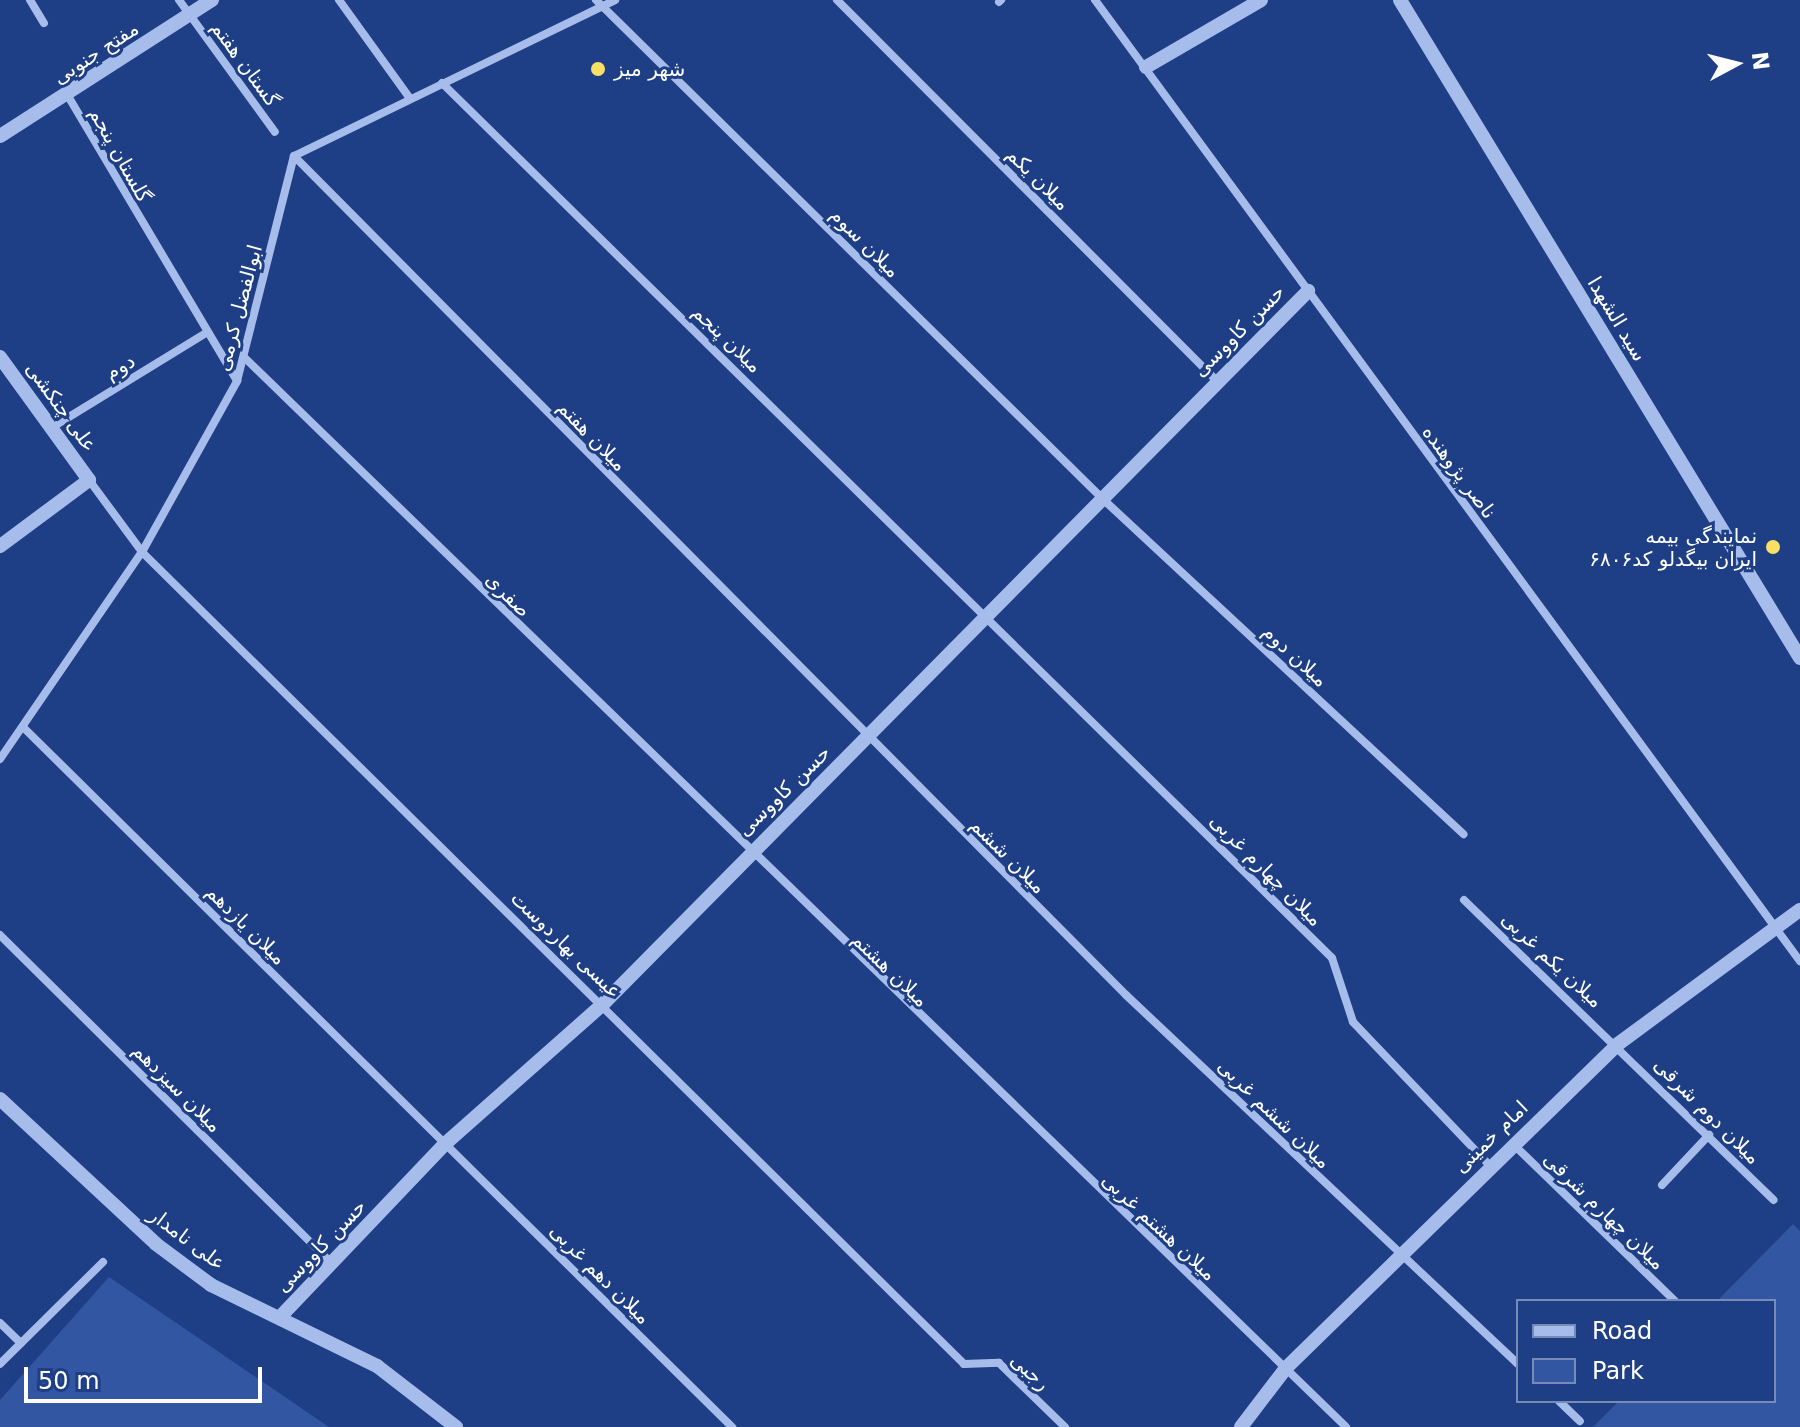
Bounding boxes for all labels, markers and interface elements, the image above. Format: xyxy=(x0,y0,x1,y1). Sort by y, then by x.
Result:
street label: مفتح جنوبی xyxy=(49,16,143,90)
street label: گستان هفتم xyxy=(206,16,284,112)
north arrow xyxy=(1696,24,1776,104)
text: N xyxy=(1747,50,1774,72)
place label: شهر میز xyxy=(614,57,685,81)
marker: شهر میز xyxy=(589,60,607,78)
street label: گلستان پنجم xyxy=(84,103,156,207)
street label: میلان یکم xyxy=(1001,142,1075,216)
street label: میلان سوم xyxy=(825,203,905,283)
street label: ابوالفضل کرمی xyxy=(211,242,267,374)
street label: سید الشهدا xyxy=(1582,272,1652,366)
street label: حسن کاووسی xyxy=(1188,280,1290,382)
street label: میلان پنجم xyxy=(687,300,767,378)
street label: دوم xyxy=(101,349,139,385)
street label: علی چنکشی xyxy=(20,357,102,457)
street label: میلان هفتم xyxy=(552,395,632,477)
street label: ناصر پژوهنده xyxy=(1417,421,1501,523)
place label: نمایندگی بیمه ایران بیگدلو کد۶۸۰۶ xyxy=(1589,524,1757,571)
marker: نمایندگی بیمه ایران بیگدلو کد۶۸۰۶ xyxy=(1764,538,1782,556)
street label: صفری xyxy=(480,567,536,623)
street label: میلان دوم xyxy=(1257,620,1333,692)
street label: حسن کاووسی xyxy=(732,741,836,841)
street label: میلان چهارم غربی xyxy=(1205,809,1327,931)
street label: میلان ششم xyxy=(965,813,1051,899)
street label: میلان یازدهم xyxy=(201,880,291,970)
street label: عیسی بهاردوست xyxy=(506,886,626,1004)
street label: میلان یکم غربی xyxy=(1496,907,1608,1013)
street label: میلان هشتم xyxy=(847,928,933,1012)
street label: میلان سیزدهم xyxy=(127,1038,227,1138)
street label: میلان دوم شرقی xyxy=(1649,1053,1765,1169)
street label: میلان ششم غربی xyxy=(1213,1054,1335,1174)
street label: امام خمینی xyxy=(1449,1096,1533,1178)
street label: میلان چهارم شرقی xyxy=(1538,1147,1670,1275)
street label: میلان هشتم غربی xyxy=(1097,1168,1221,1286)
street label: حسن کاووسی xyxy=(271,1194,371,1298)
street label: علی نامدار xyxy=(144,1202,230,1276)
street label: میلان دهم غربی xyxy=(545,1219,655,1329)
legend xyxy=(1516,1299,1776,1403)
text: Road xyxy=(1592,1317,1652,1345)
street label: رجبی xyxy=(1005,1348,1055,1396)
scale bar xyxy=(28,1351,266,1401)
text: Park xyxy=(1592,1357,1644,1385)
text: 50 m xyxy=(38,1367,100,1395)

